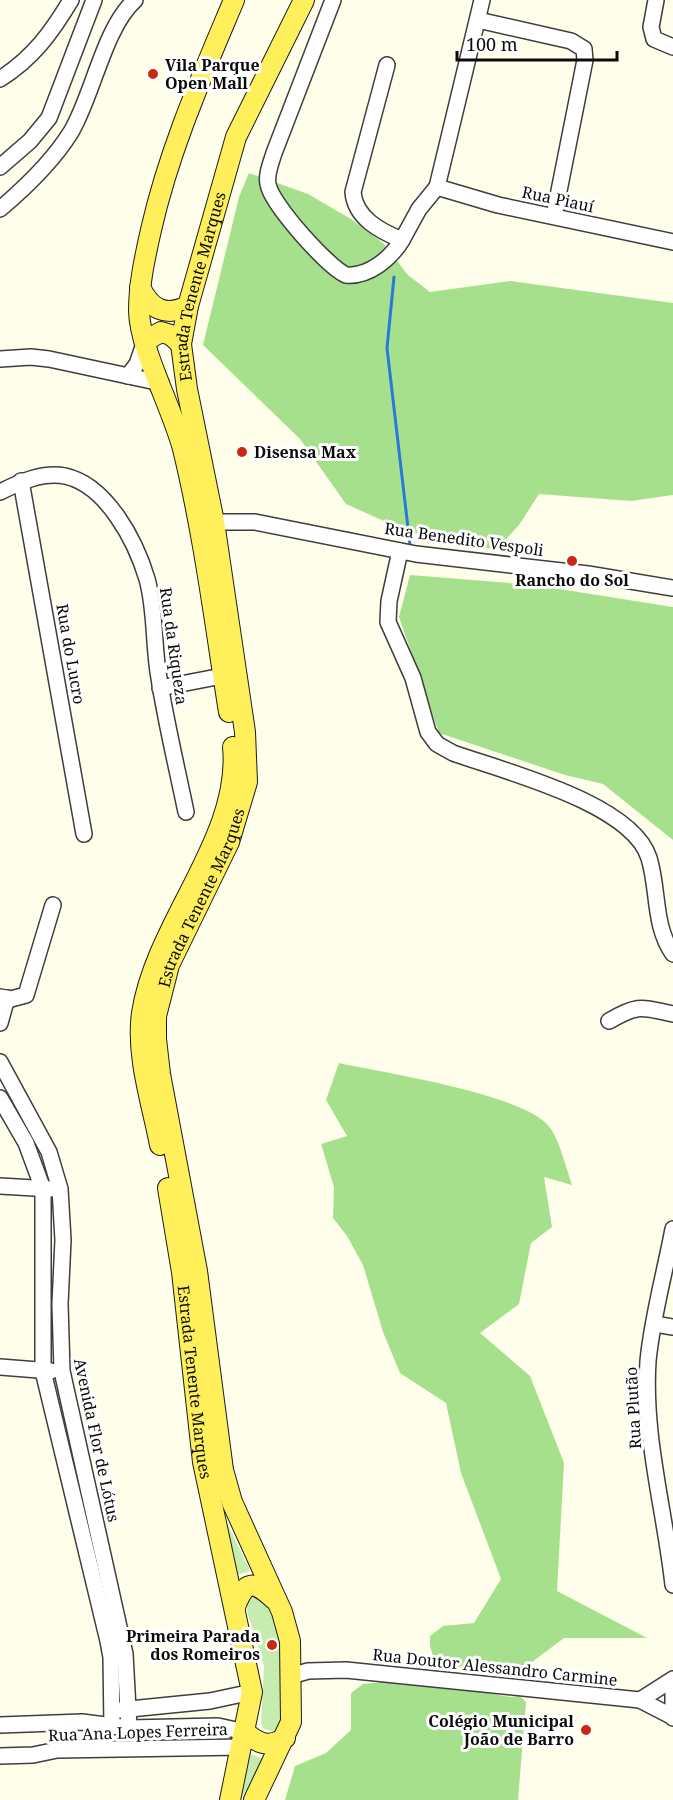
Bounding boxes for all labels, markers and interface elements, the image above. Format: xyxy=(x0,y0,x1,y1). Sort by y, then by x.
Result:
scale bar xyxy=(457,24,618,62)
text: 100 m xyxy=(466,32,518,56)
place label: Vila Parque Open Mall xyxy=(165,54,260,94)
marker: Vila Parque Open Mall xyxy=(146,67,160,81)
street label: Rua Piauí xyxy=(520,181,596,217)
street label: Estrada Tenente Marques xyxy=(170,189,231,383)
place label: Disensa Max xyxy=(254,441,357,463)
marker: Disensa Max xyxy=(235,445,249,459)
street label: Rua Benedito Vespoli xyxy=(383,517,545,561)
marker: Rancho do Sol xyxy=(565,554,579,568)
place label: Rancho do Sol xyxy=(515,569,629,591)
street label: Rua da Riqueza xyxy=(155,586,193,706)
street label: Rua do Lucro xyxy=(51,602,91,706)
street label: Estrada Tenente Marques xyxy=(153,805,250,990)
street label: Estrada Tenente Marques xyxy=(173,1284,217,1481)
street label: Avenida Flor de Lótus xyxy=(69,1356,125,1524)
street label: Rua Plutão xyxy=(620,1366,646,1450)
place label: Primeira Parada dos Romeiros xyxy=(126,1625,260,1665)
marker: Primeira Parada dos Romeiros xyxy=(265,1638,279,1652)
street label: Rua Doutor Alessandro Carmine xyxy=(371,1643,619,1691)
place label: Colégio Municipal João de Barro xyxy=(428,1710,574,1750)
street label: Rua Ana Lopes Ferreira xyxy=(48,1718,228,1746)
marker: Colégio Municipal João de Barro xyxy=(579,1723,593,1737)

